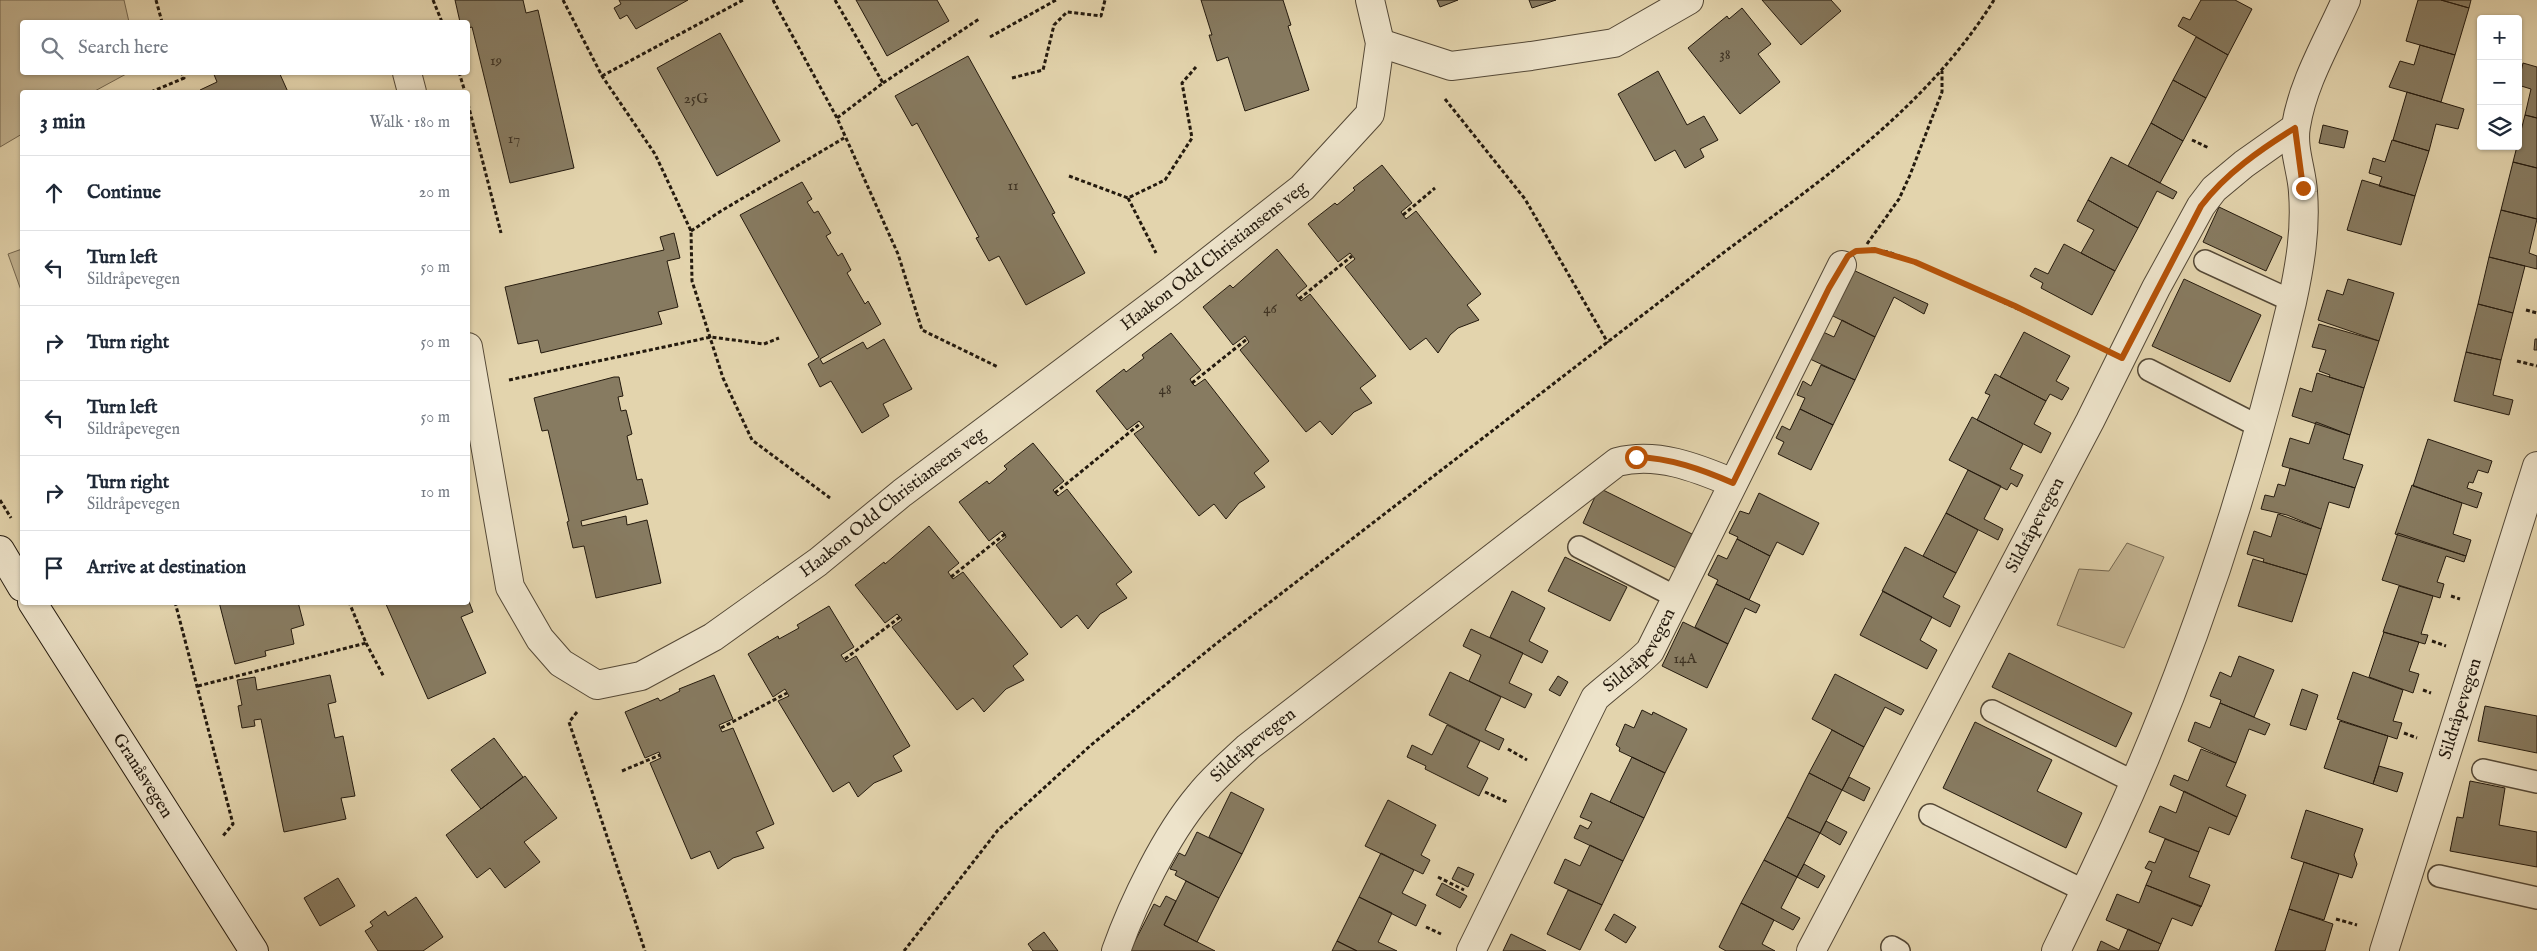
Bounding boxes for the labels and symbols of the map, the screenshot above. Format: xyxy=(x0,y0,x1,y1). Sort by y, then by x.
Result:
house number: 38 xyxy=(1719,45,1731,64)
house number: 19 xyxy=(490,51,502,70)
house number: 25G xyxy=(684,89,708,108)
house number: 17 xyxy=(508,129,520,148)
house number: 11 xyxy=(1007,176,1019,195)
street label: Haakon Odd Christiansens veg xyxy=(1116,176,1312,336)
route end xyxy=(2292,177,2315,200)
house number: 46 xyxy=(1263,299,1278,318)
house number: 48 xyxy=(1158,380,1172,399)
street label: Haakon Odd Christiansens veg xyxy=(795,422,991,583)
route start xyxy=(1625,446,1648,469)
street label: Sildråpevegen xyxy=(2000,473,2070,577)
street label: Sildråpevegen xyxy=(1598,604,1681,698)
house number: 14A xyxy=(1673,649,1697,668)
street label: Sildråpevegen xyxy=(2434,655,2487,762)
street label: Sildråpevegen xyxy=(1205,703,1301,788)
street label: Granåsvegen xyxy=(107,729,178,823)

